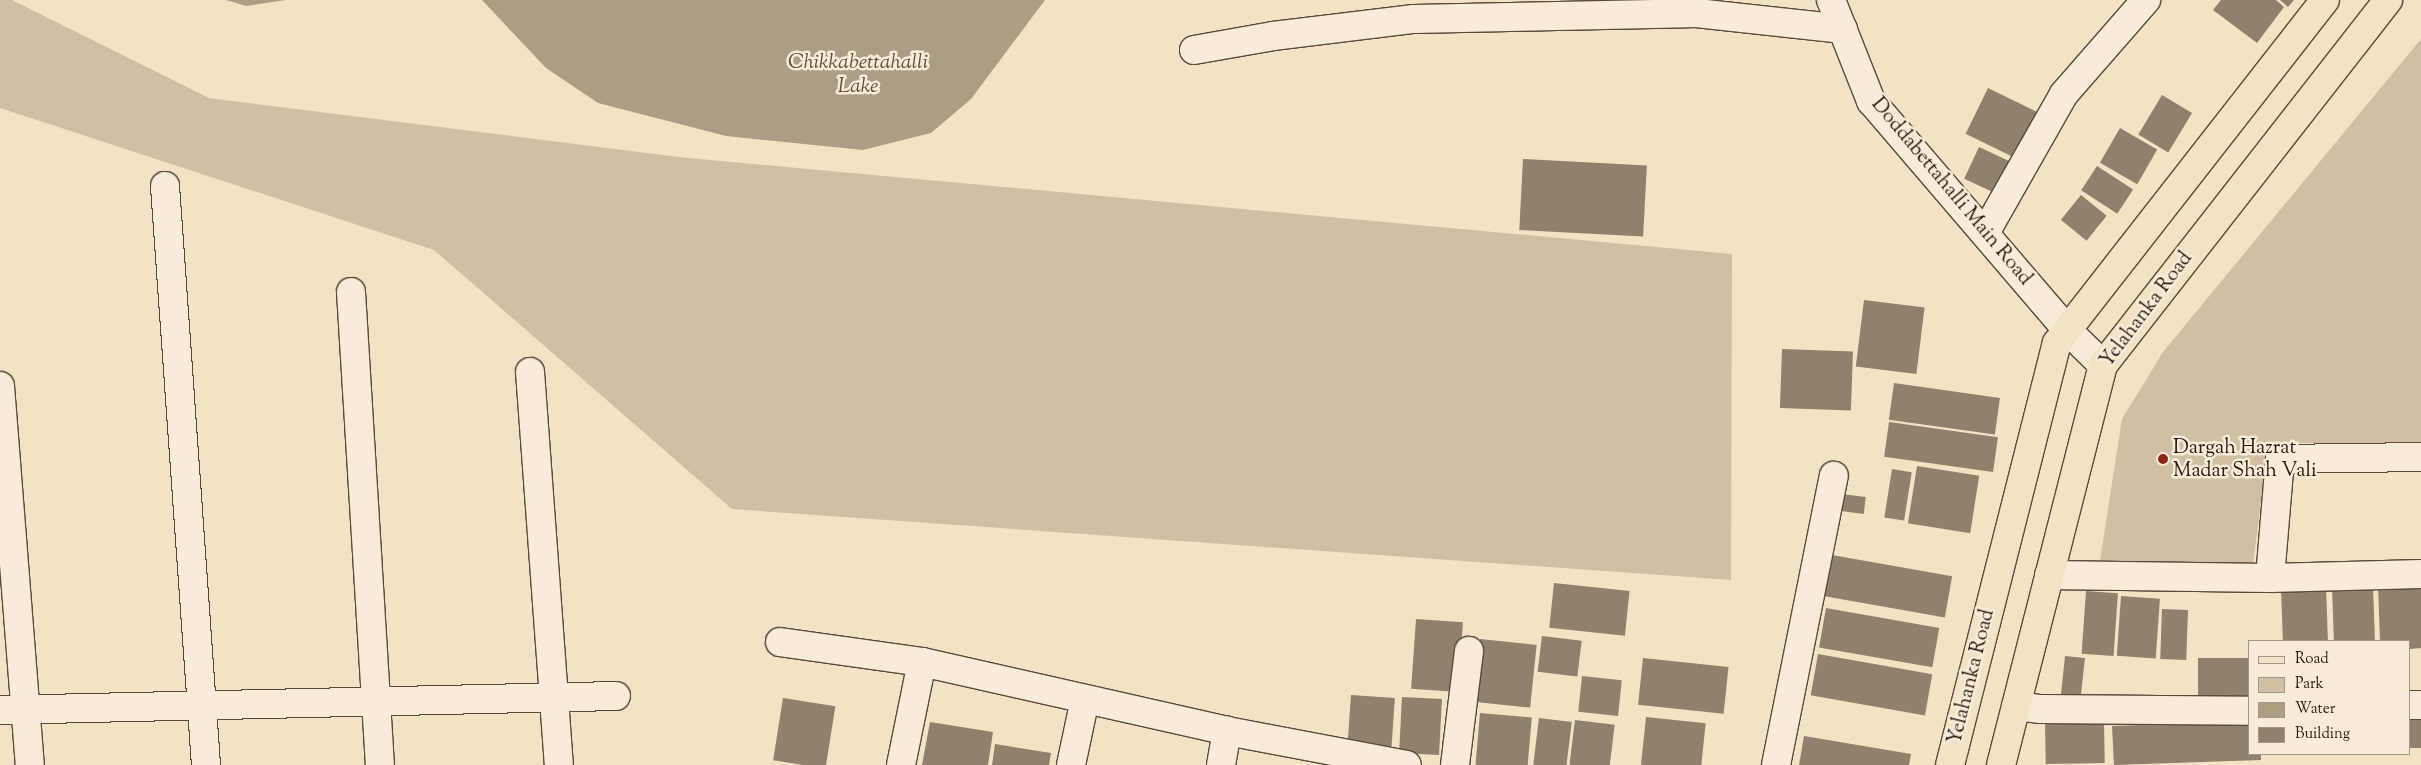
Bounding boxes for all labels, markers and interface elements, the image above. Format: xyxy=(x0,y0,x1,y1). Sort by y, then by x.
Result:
water label: Chikkabettahalli Lake xyxy=(788,50,928,100)
street label: Doddabettahalli Main Road xyxy=(1865,93,2037,291)
street label: Yelahanka Road xyxy=(2096,248,2198,372)
place label: Dargah Hazrat Madar Shah Vali xyxy=(2173,436,2317,483)
marker: Dargah Hazrat Madar Shah Vali xyxy=(2157,453,2169,465)
street label: Yelahanka Road xyxy=(1944,607,2000,747)
legend xyxy=(2248,640,2411,755)
text: Road xyxy=(2295,649,2329,670)
text: Park xyxy=(2295,674,2324,695)
text: Water xyxy=(2295,699,2335,720)
text: Building xyxy=(2295,724,2350,745)

